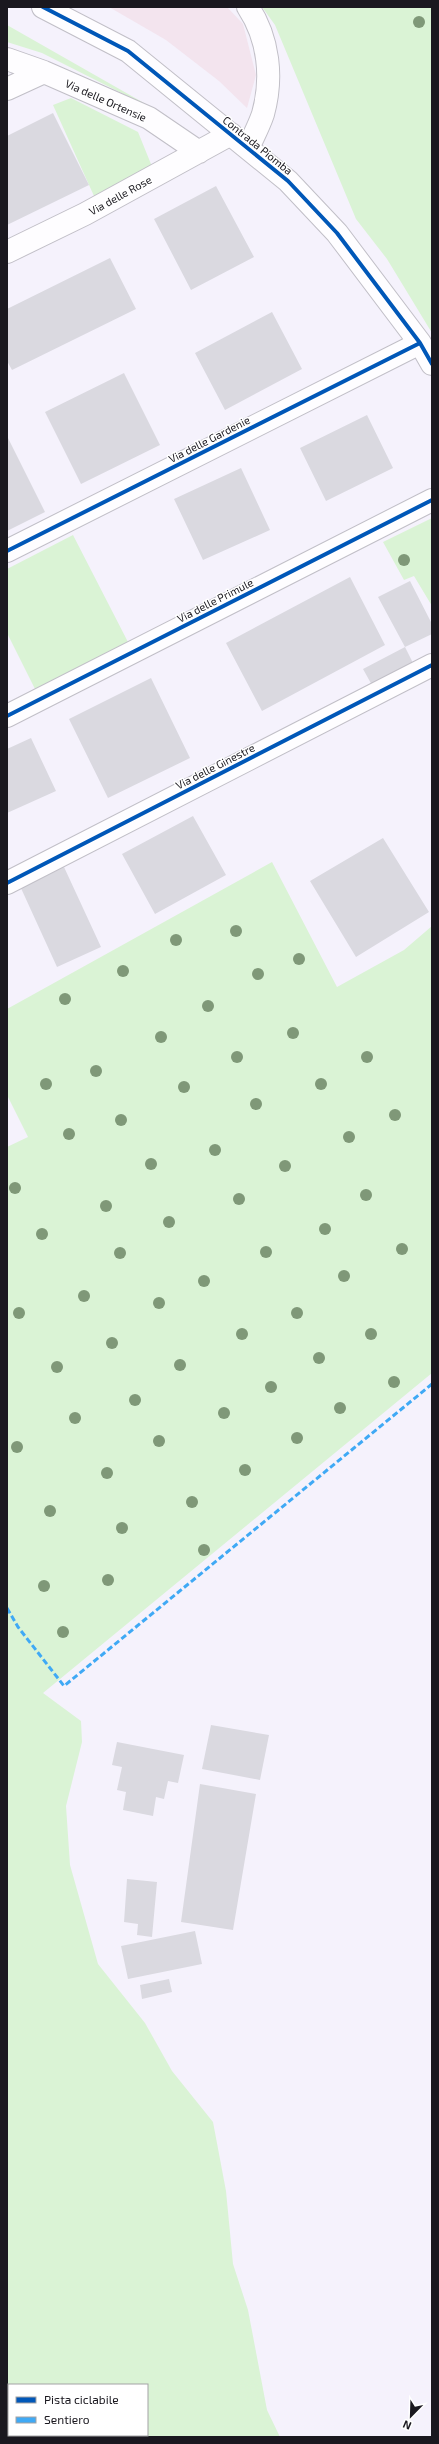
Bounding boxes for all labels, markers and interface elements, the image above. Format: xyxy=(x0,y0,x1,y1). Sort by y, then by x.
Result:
street label: Via delle Ortensie xyxy=(63,76,149,124)
street label: Contrada Piomba xyxy=(221,113,295,177)
street label: Via delle Rose xyxy=(86,172,154,218)
street label: Via delle Gardenie xyxy=(166,413,252,465)
street label: Via delle Primule xyxy=(175,575,255,625)
street label: Via delle Ginestre xyxy=(173,740,257,792)
legend xyxy=(8,2384,148,2436)
text: Pista ciclabile xyxy=(44,2392,119,2406)
north arrow xyxy=(391,2396,431,2436)
text: Sentiero xyxy=(44,2412,90,2426)
text: N xyxy=(401,2418,413,2433)

